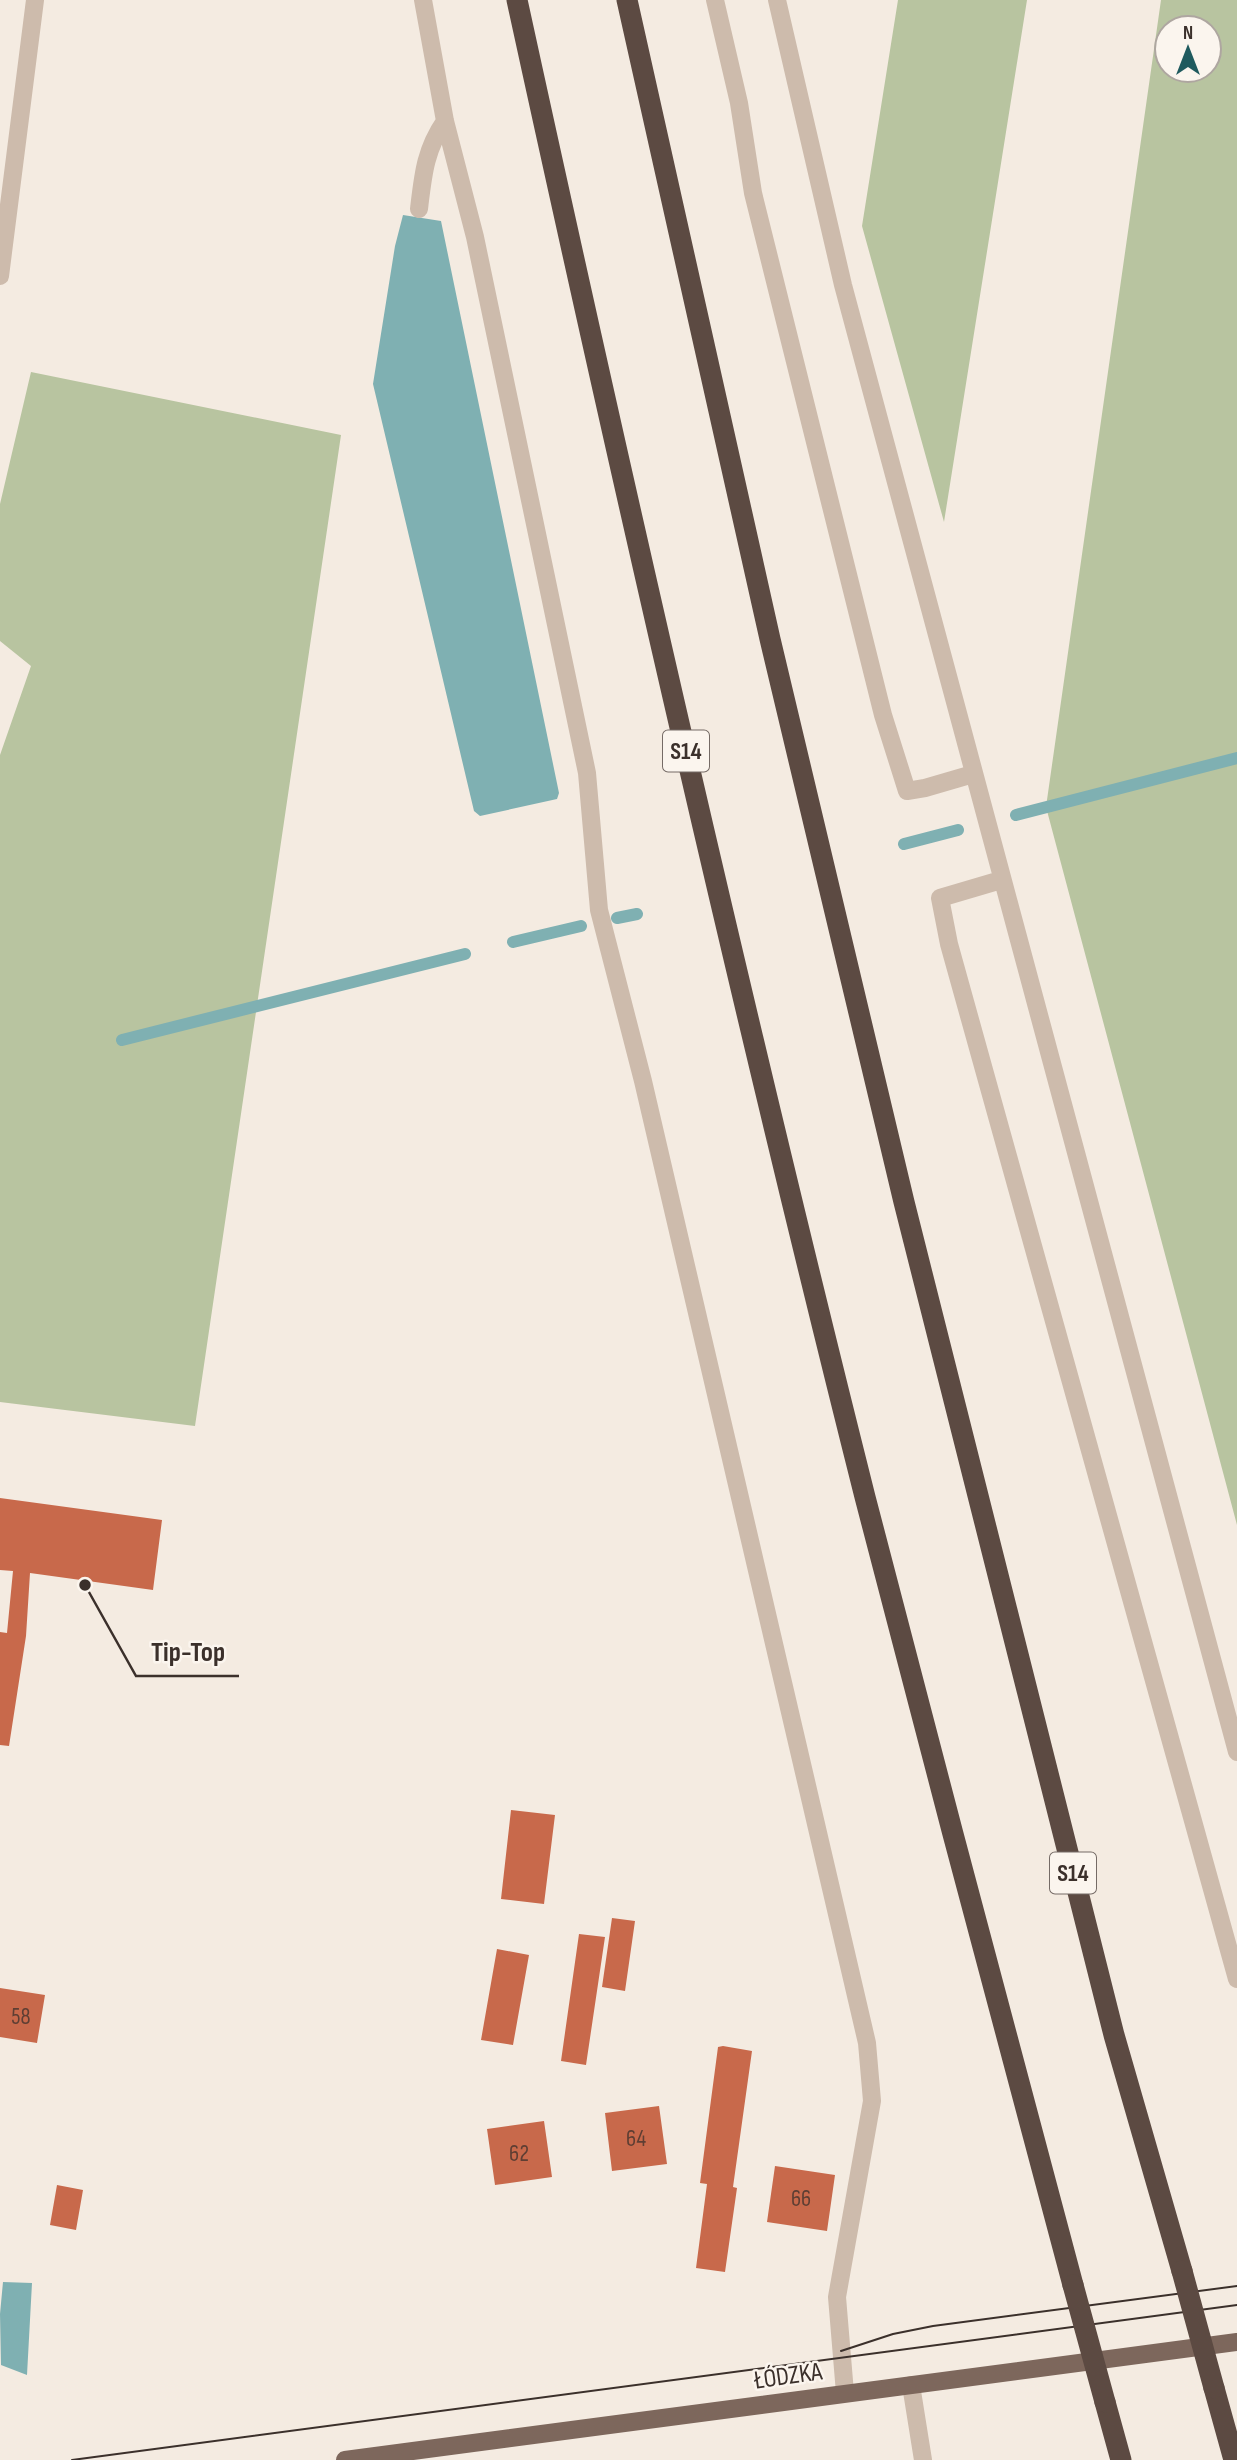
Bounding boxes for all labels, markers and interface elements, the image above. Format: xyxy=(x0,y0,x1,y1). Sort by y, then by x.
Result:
north arrow xyxy=(1153,14,1223,84)
text: N xyxy=(1183,22,1193,45)
road number: S14 xyxy=(663,730,709,772)
callout: Tip-Top xyxy=(136,1627,239,1676)
text: Tip-Top xyxy=(151,1636,225,1669)
road number: S14 xyxy=(1050,1852,1096,1894)
house number: 58 xyxy=(11,2003,31,2031)
house number: 64 xyxy=(626,2125,646,2153)
house number: 62 xyxy=(509,2140,529,2168)
house number: 66 xyxy=(791,2185,811,2213)
street label: ŁÓDZKA xyxy=(751,2356,825,2397)

